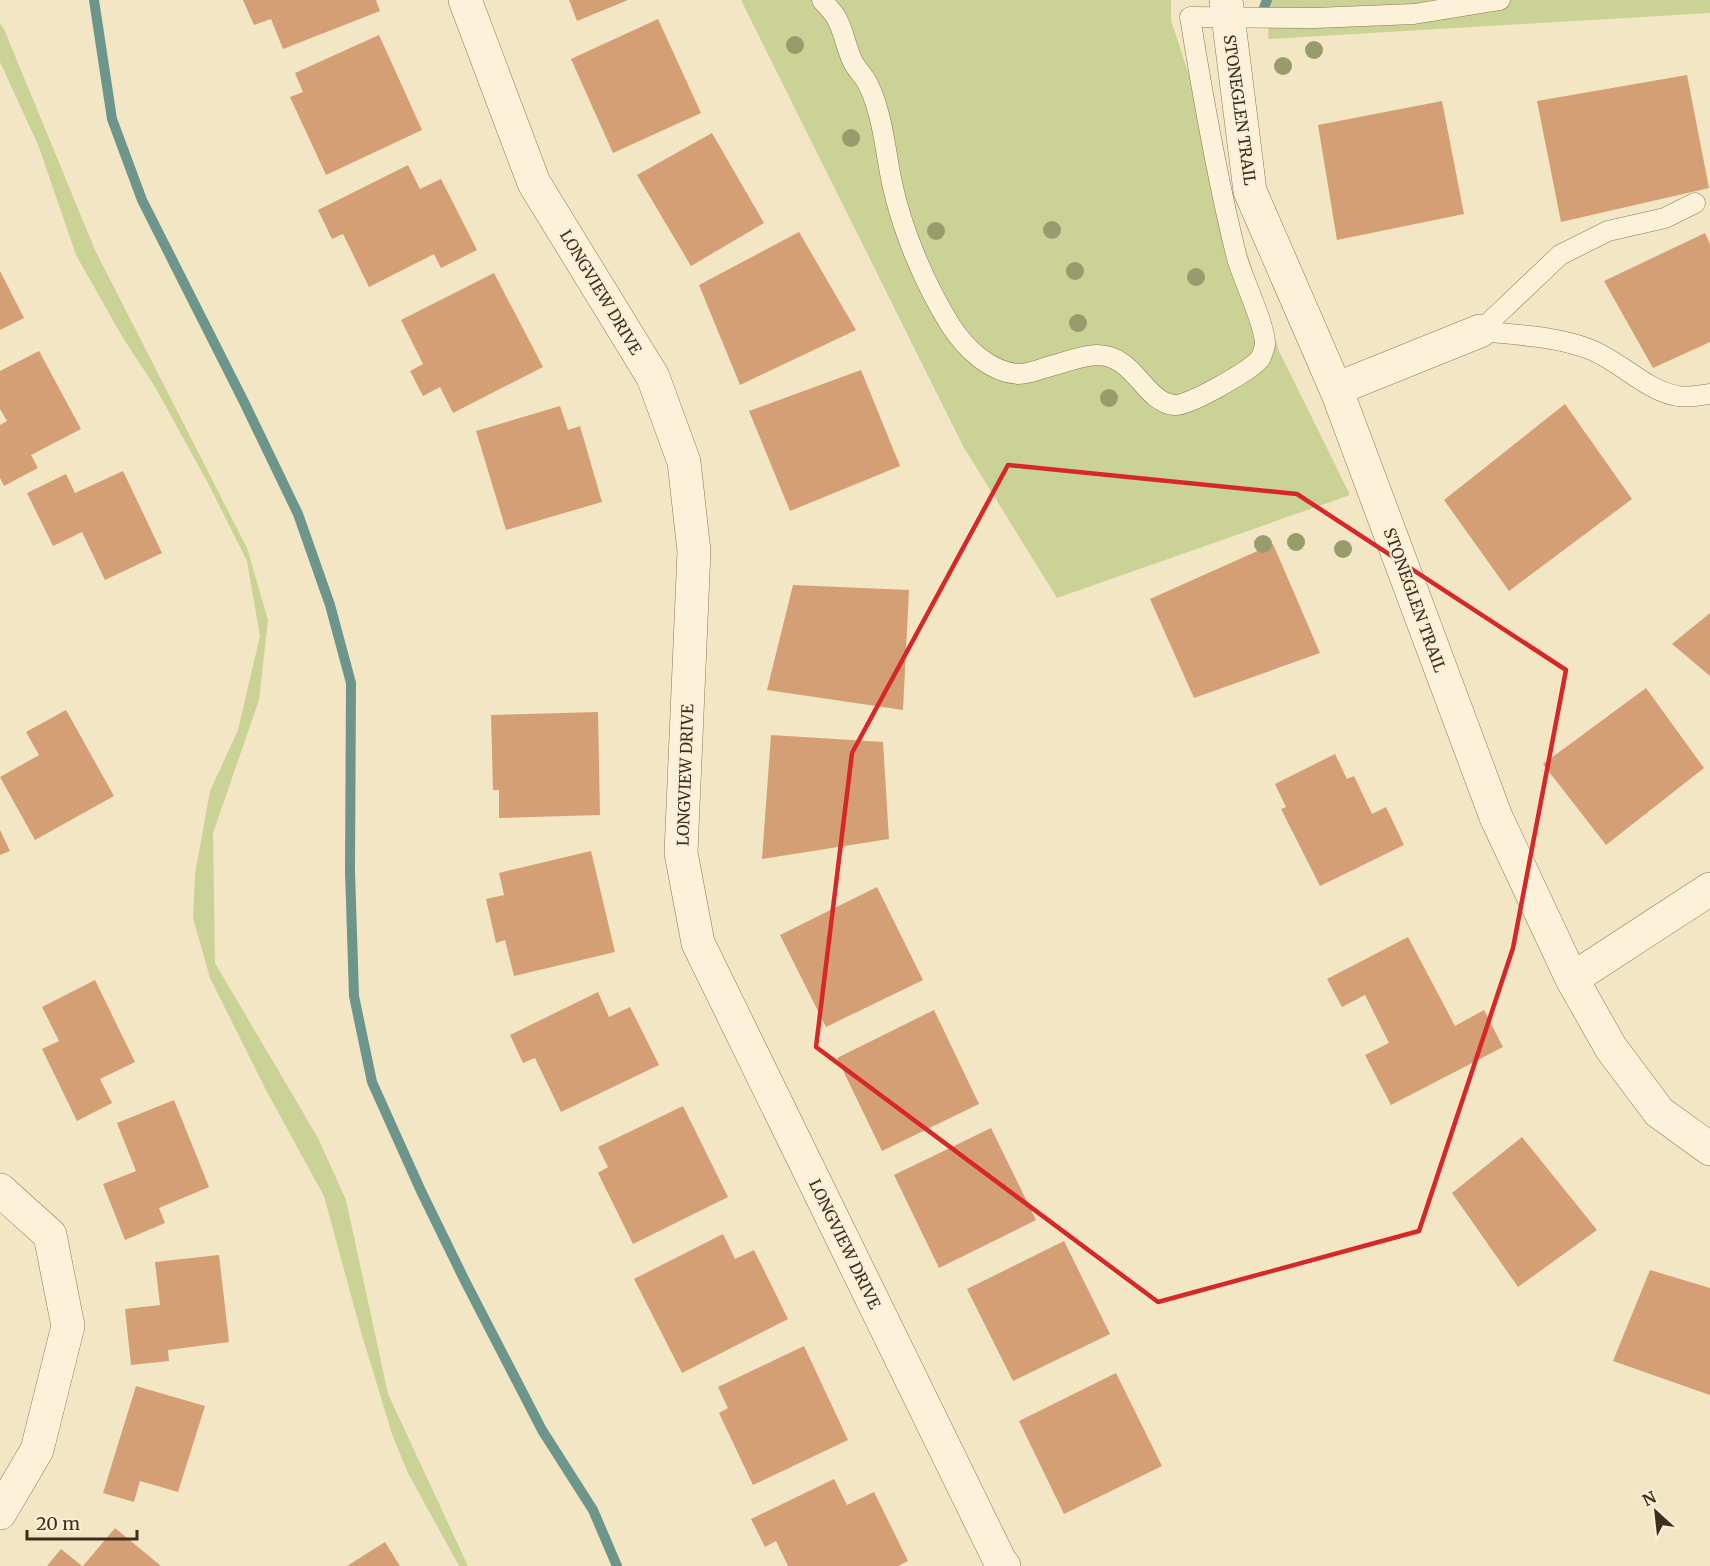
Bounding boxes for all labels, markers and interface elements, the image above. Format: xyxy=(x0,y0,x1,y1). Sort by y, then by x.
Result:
street label: STONEGLEN TRAIL xyxy=(1220,33,1260,187)
street label: LONGVIEW DRIVE xyxy=(556,226,647,359)
street label: STONEGLEN TRAIL xyxy=(1380,525,1450,675)
street label: LONGVIEW DRIVE xyxy=(673,703,698,846)
street label: LONGVIEW DRIVE xyxy=(805,1176,886,1313)
north arrow xyxy=(1626,1482,1686,1542)
text: N xyxy=(1639,1487,1660,1510)
scale bar xyxy=(27,1503,136,1541)
text: 20 m xyxy=(36,1512,80,1535)

